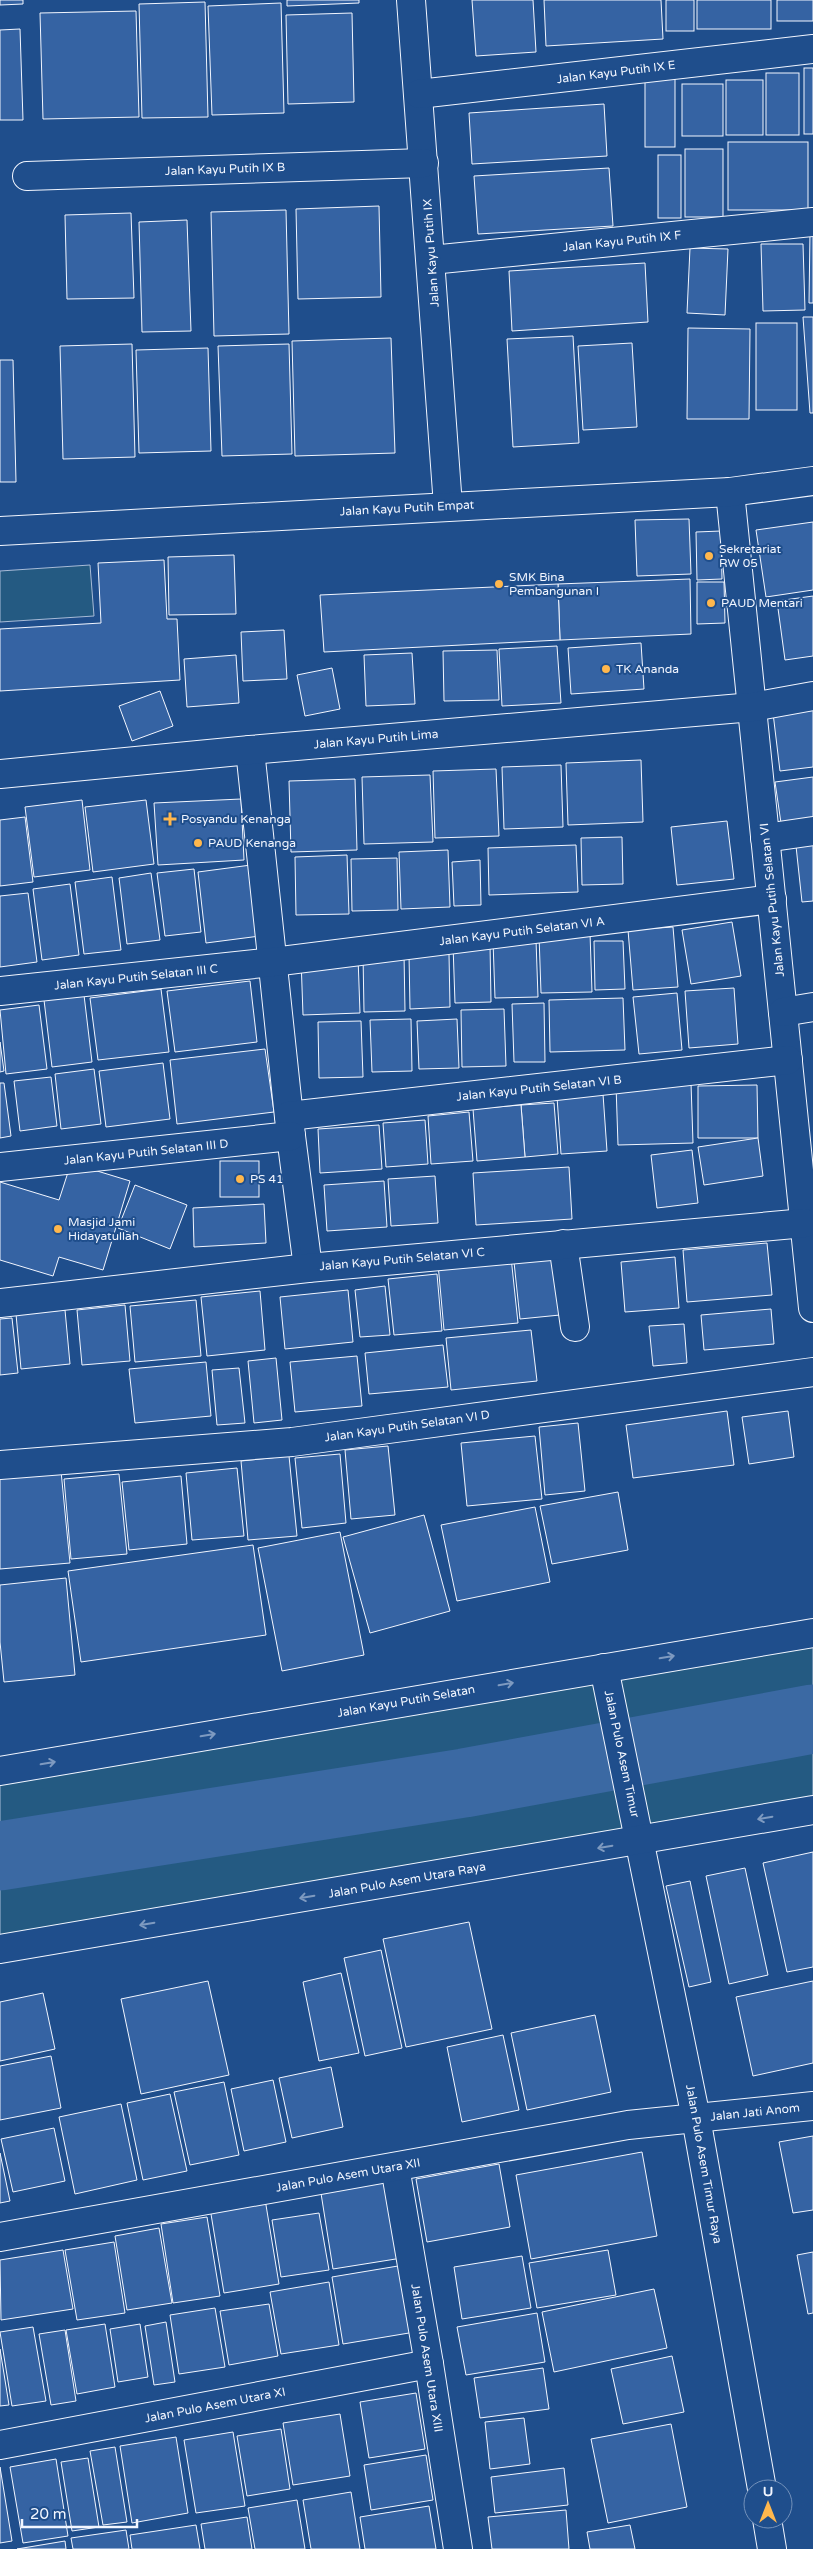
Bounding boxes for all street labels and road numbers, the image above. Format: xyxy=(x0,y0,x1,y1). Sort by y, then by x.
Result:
street label: Jalan Kayu Putih IX E xyxy=(556,58,677,86)
street label: Jalan Kayu Putih IX B xyxy=(165,160,285,178)
street label: Jalan Kayu Putih IX xyxy=(420,198,442,308)
street label: Jalan Kayu Putih IX F xyxy=(562,228,682,254)
street label: Jalan Kayu Putih Empat xyxy=(339,497,475,519)
street label: Jalan Kayu Putih Lima xyxy=(313,727,439,751)
street label: Jalan Kayu Putih Selatan VI xyxy=(757,822,787,978)
street label: Jalan Kayu Putih Selatan VI A xyxy=(438,914,606,948)
street label: Jalan Kayu Putih Selatan III C xyxy=(53,961,219,993)
street label: Jalan Kayu Putih Selatan VI B xyxy=(456,1072,622,1104)
street label: Jalan Kayu Putih Selatan III D xyxy=(63,1136,229,1168)
street label: Jalan Kayu Putih Selatan VI C xyxy=(319,1245,485,1273)
street label: Jalan Kayu Putih Selatan VI D xyxy=(323,1407,491,1445)
street label: Jalan Kayu Putih Selatan xyxy=(336,1682,476,1720)
street label: Jalan Pulo Asem Timur xyxy=(602,1689,642,1819)
street label: Jalan Pulo Asem Utara Raya xyxy=(327,1859,487,1901)
street label: Jalan Pulo Asem Timur Raya xyxy=(683,2083,725,2245)
street label: Jalan Jati Anom xyxy=(710,2100,800,2124)
street label: Jalan Pulo Asem Utara XII xyxy=(275,2155,421,2195)
street label: Jalan Pulo Asem Utara XIII xyxy=(408,2283,446,2433)
street label: Jalan Pulo Asem Utara XI xyxy=(143,2384,287,2426)

